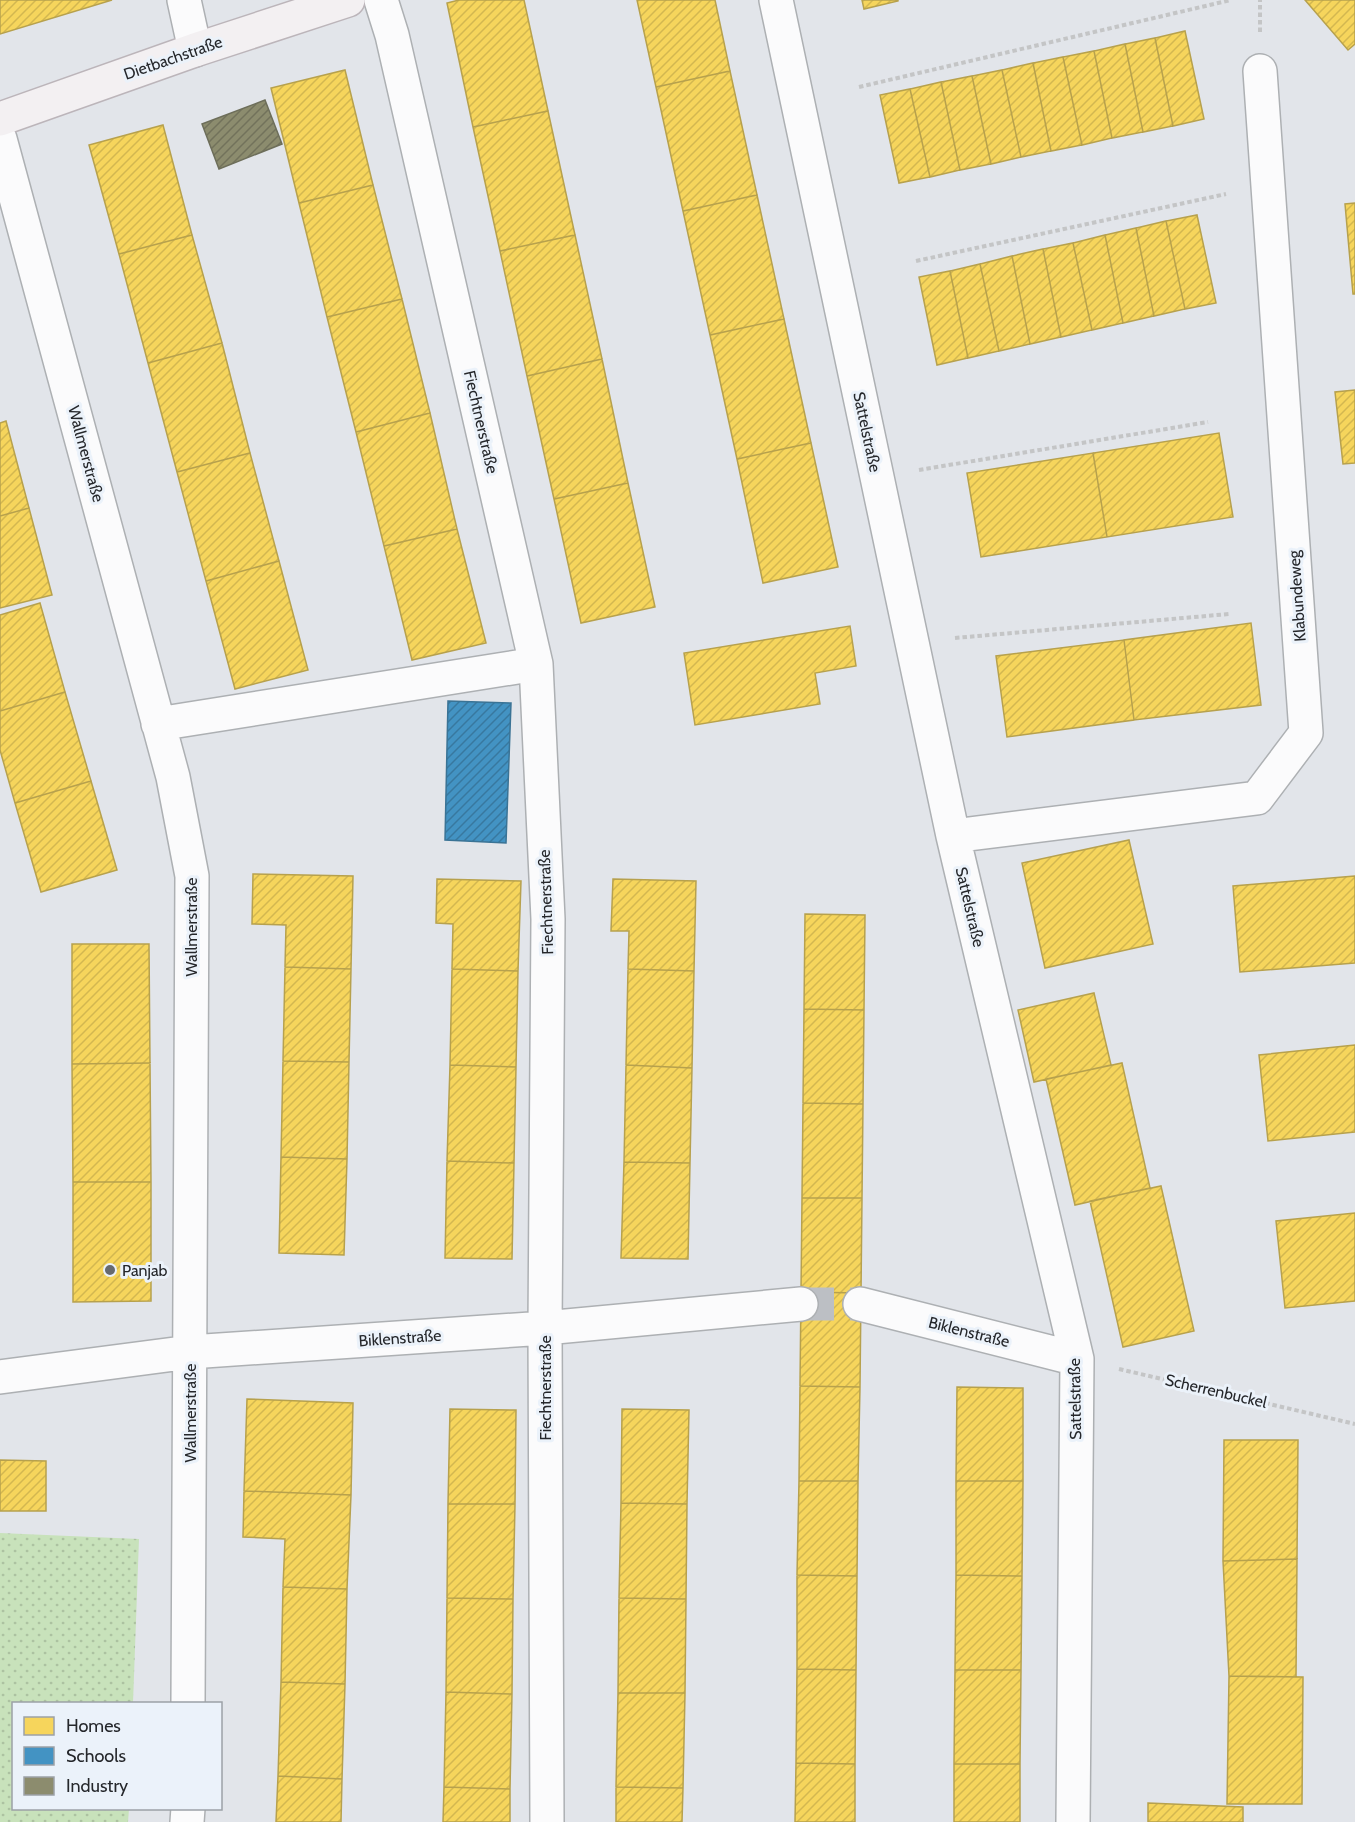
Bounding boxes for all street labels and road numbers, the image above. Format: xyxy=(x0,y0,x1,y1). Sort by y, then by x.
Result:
street label: Dietbachstraße xyxy=(121,32,225,84)
street label: Fiechtnerstraße xyxy=(460,369,502,475)
street label: Sattelstraße xyxy=(849,390,885,474)
street label: Wallmerstraße xyxy=(64,404,108,504)
street label: Klabundeweg xyxy=(1284,549,1310,642)
street label: Fiechtnerstraße xyxy=(535,849,557,955)
street label: Sattelstraße xyxy=(952,865,988,949)
street label: Wallmerstraße xyxy=(182,878,201,977)
street label: Biklenstraße xyxy=(927,1313,1011,1351)
street label: Biklenstraße xyxy=(358,1326,442,1350)
street label: Fiechtnerstraße xyxy=(536,1335,555,1441)
street label: Sattelstraße xyxy=(1065,1358,1085,1440)
street label: Wallmerstraße xyxy=(181,1364,200,1463)
street label: Scherrenbuckel xyxy=(1163,1370,1269,1412)

